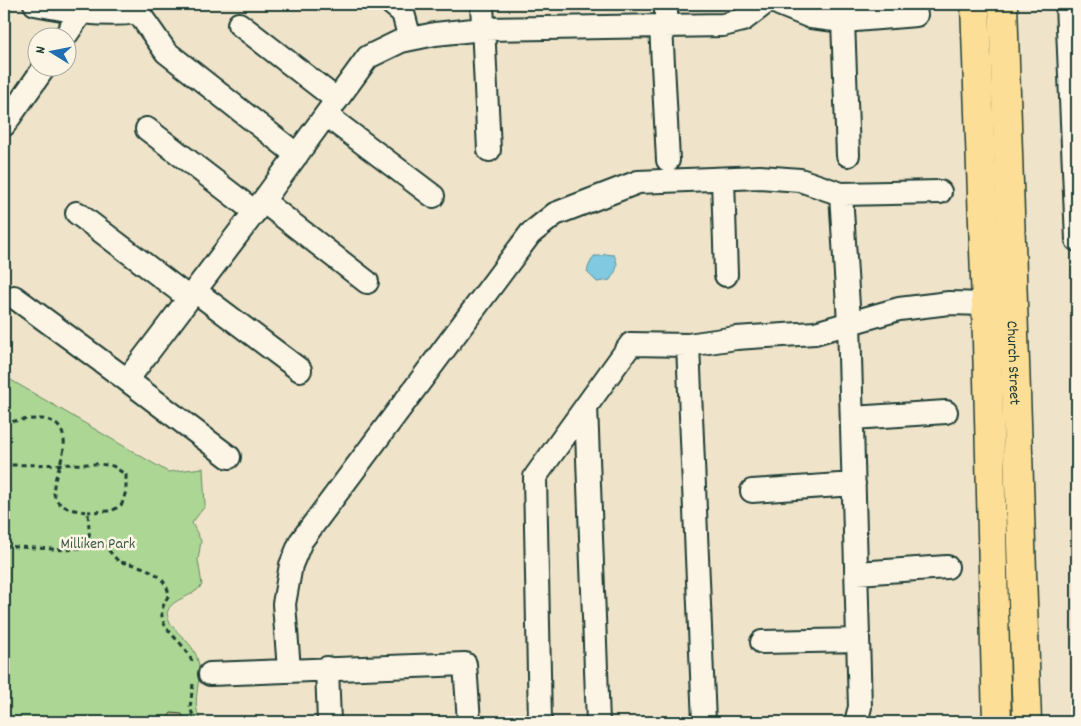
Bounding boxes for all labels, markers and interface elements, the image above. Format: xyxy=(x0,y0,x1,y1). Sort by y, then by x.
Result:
north arrow xyxy=(28,28,78,78)
text: N xyxy=(31,45,52,55)
street label: Church Street xyxy=(1000,320,1025,406)
park label: Milliken Park xyxy=(61,533,135,556)

